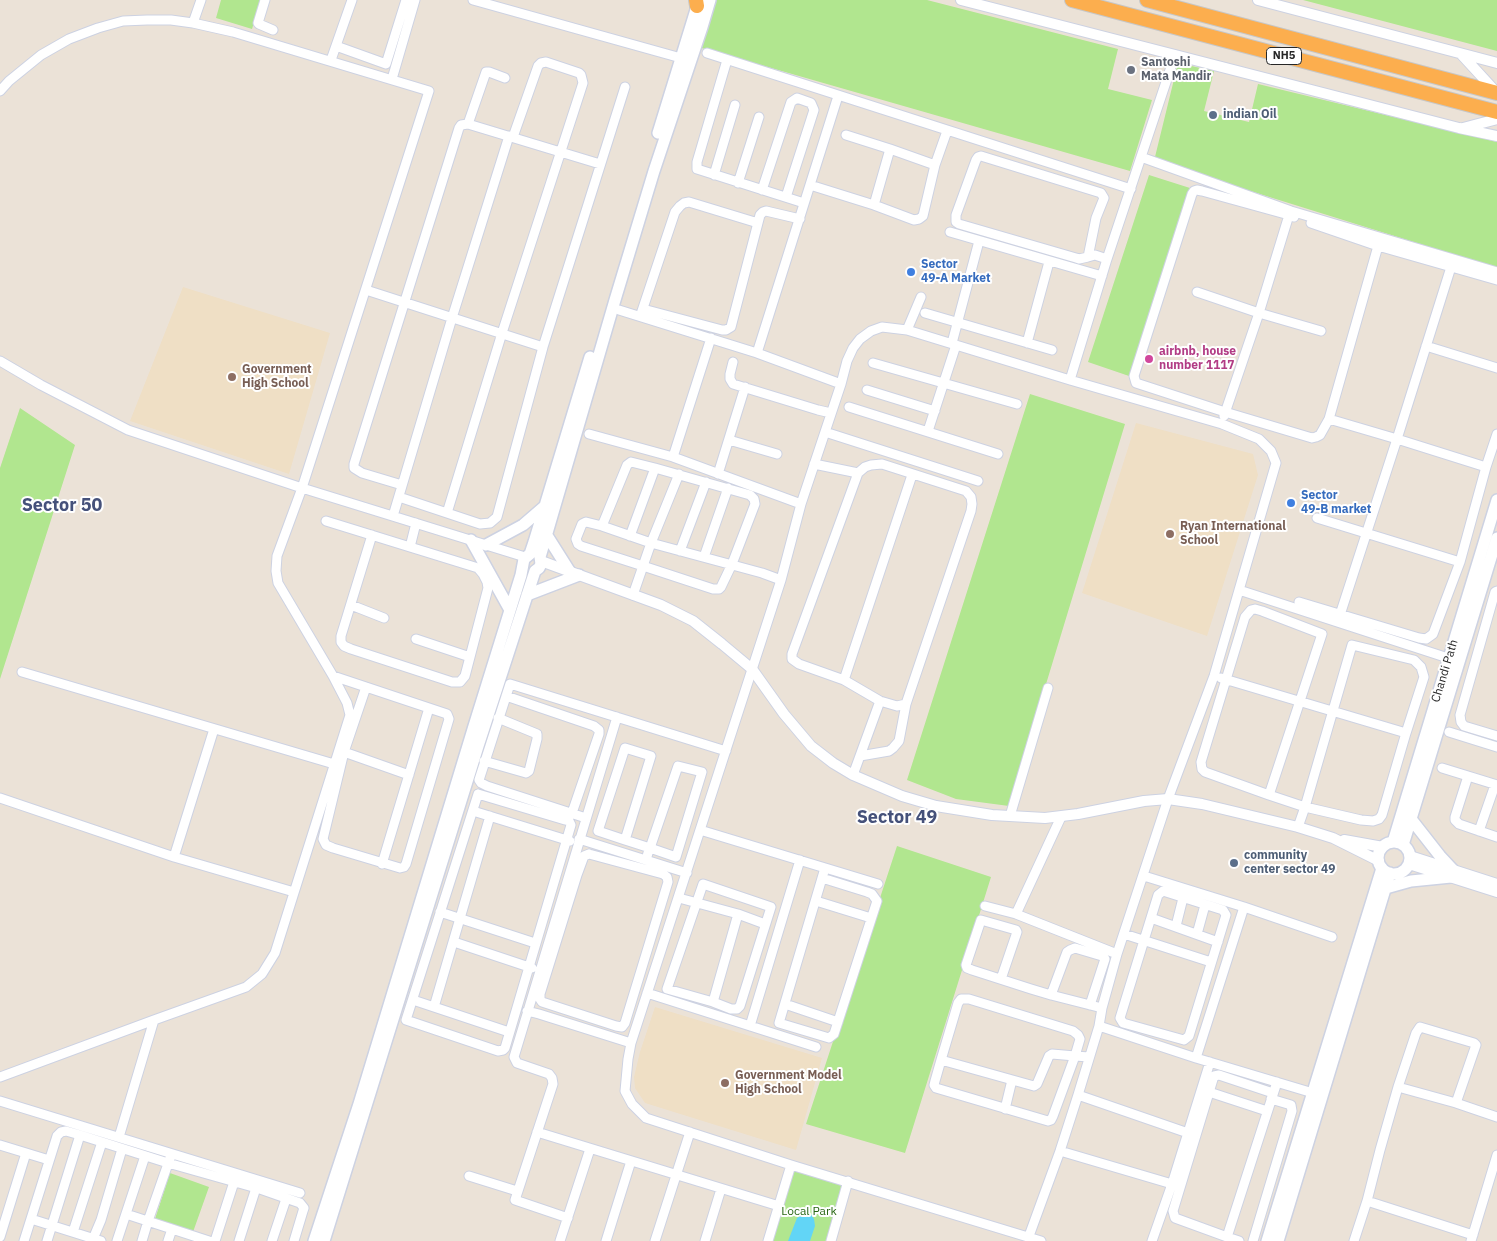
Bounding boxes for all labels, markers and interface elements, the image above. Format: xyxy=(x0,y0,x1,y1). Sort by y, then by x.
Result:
road number: NH5 xyxy=(1266,48,1302,64)
place label: Santoshi Mata Mandir xyxy=(1141,56,1211,84)
marker: Santoshi Mata Mandir xyxy=(1125,64,1137,76)
place label: indian Oil xyxy=(1223,108,1277,122)
marker: indian Oil xyxy=(1207,109,1219,121)
place label: Sector 49-A Market xyxy=(921,258,991,286)
marker: Sector 49-A Market xyxy=(905,266,917,278)
place label: airbnb, house number 1117 xyxy=(1159,345,1236,373)
marker: airbnb, house number 1117 xyxy=(1143,353,1155,365)
place label: Government High School xyxy=(242,363,312,391)
marker: Government High School xyxy=(226,371,238,383)
place label: Sector 49-B market xyxy=(1301,489,1371,517)
district label: Sector 50 xyxy=(22,495,102,517)
marker: Sector 49-B market xyxy=(1285,497,1297,509)
place label: Ryan International School xyxy=(1180,520,1286,548)
marker: Ryan International School xyxy=(1164,528,1176,540)
street label: Chandi Path xyxy=(1429,638,1461,704)
district label: Sector 49 xyxy=(857,807,937,829)
place label: community center sector 49 xyxy=(1244,849,1335,877)
marker: community center sector 49 xyxy=(1228,857,1240,869)
place label: Government Model High School xyxy=(735,1069,842,1097)
marker: Government Model High School xyxy=(719,1077,731,1089)
park label: Local Park xyxy=(781,1205,837,1219)

